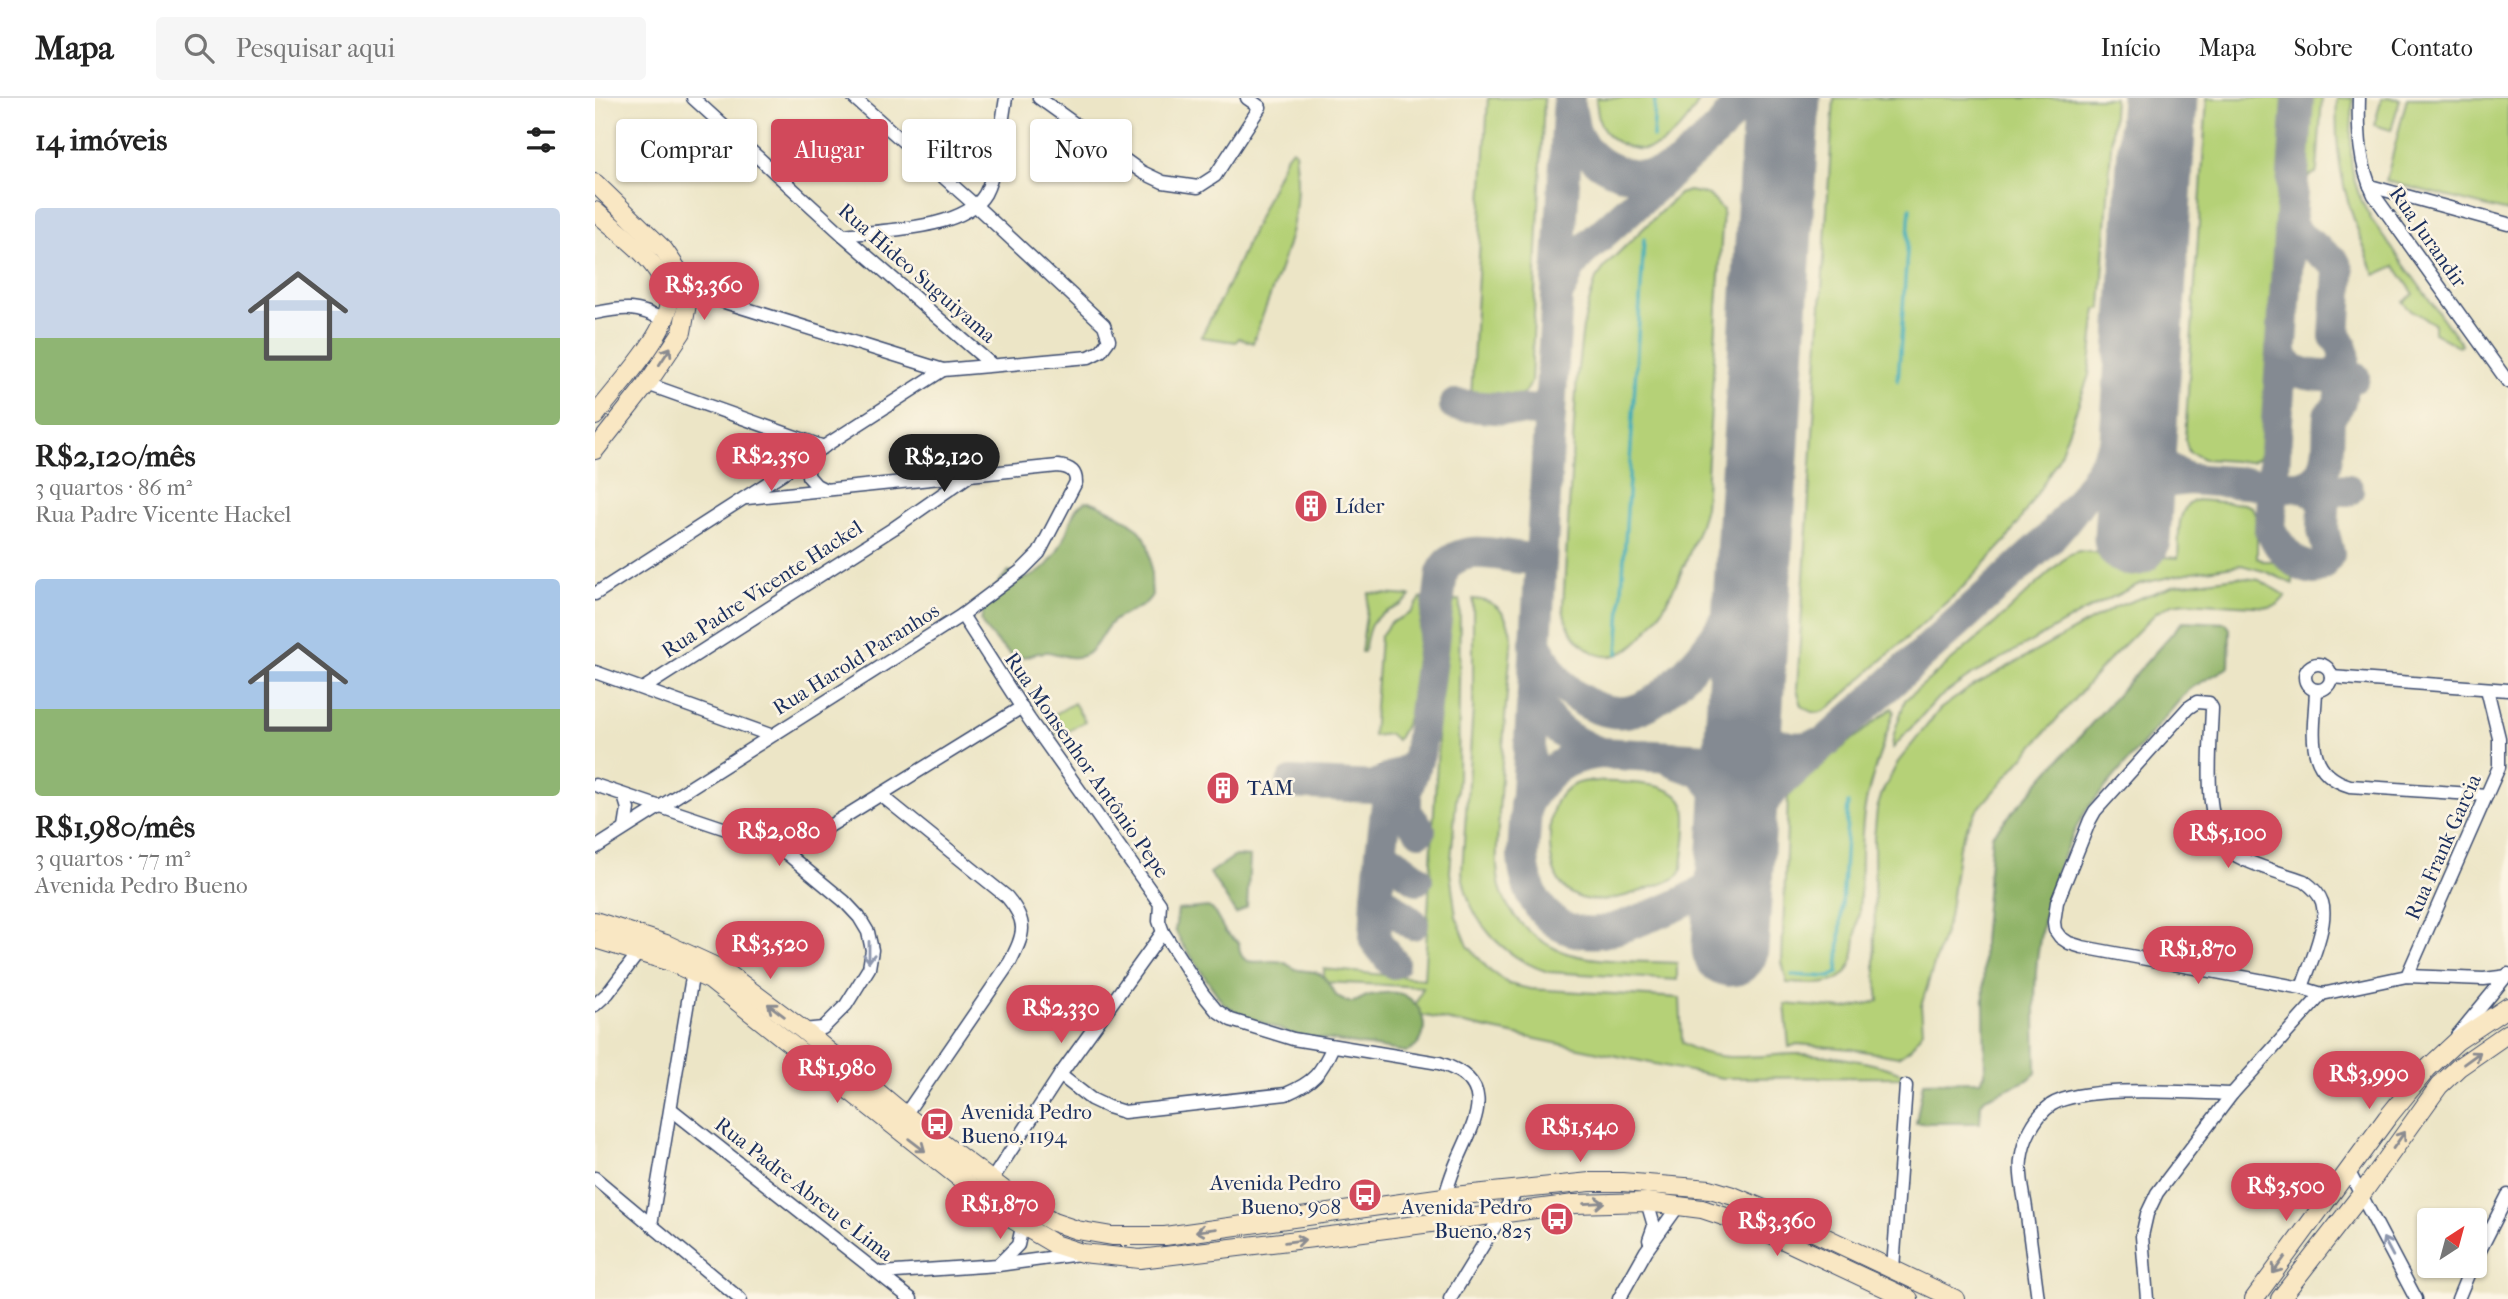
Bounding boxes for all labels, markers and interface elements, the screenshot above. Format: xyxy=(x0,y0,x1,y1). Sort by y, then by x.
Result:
search box xyxy=(156,17,646,80)
text: Mapa xyxy=(35,29,114,68)
icon: search xyxy=(180,29,218,67)
text: Pesquisar aqui xyxy=(236,33,395,64)
text: Início xyxy=(2101,34,2161,62)
text: Mapa xyxy=(2199,34,2256,62)
text: Sobre xyxy=(2294,34,2353,62)
text: Contato xyxy=(2391,34,2473,62)
chip: Comprar xyxy=(616,119,757,182)
chip: Alugar xyxy=(771,119,888,182)
chip: Filtros xyxy=(902,119,1016,182)
chip: Novo xyxy=(1030,119,1132,182)
icon: filters xyxy=(522,121,560,159)
text: 14 imóveis xyxy=(35,123,167,158)
street label: Rua Jurandir xyxy=(2384,182,2472,292)
street label: Rua Hideo Suguiyama xyxy=(833,198,1001,348)
icon: home xyxy=(235,253,361,379)
pin: R$3,360 xyxy=(639,262,769,322)
text: R$3,360 xyxy=(665,271,743,298)
one-way arrow xyxy=(658,347,673,366)
pin: R$2,350 xyxy=(706,434,836,493)
pin: R$2,120 xyxy=(879,434,1009,494)
text: R$2,120/mês xyxy=(35,439,196,474)
text: R$2,350 xyxy=(732,442,810,469)
text: R$2,120 xyxy=(905,443,983,470)
text: 3 quartos · 86 m² xyxy=(35,474,192,501)
building icon: Líder xyxy=(1292,487,1330,525)
place label: Líder xyxy=(1335,494,1385,518)
text: Rua Padre Vicente Hackel xyxy=(35,501,291,528)
street label: Rua Padre Vicente Hackel xyxy=(657,515,867,663)
street label: Rua Harold Paranhos xyxy=(769,598,944,720)
icon: home xyxy=(235,624,361,750)
street label: Rua Monsenhor Antônio Pepe xyxy=(1000,648,1174,882)
building icon: TAM xyxy=(1204,769,1242,807)
street label: Rua Frank Garcia xyxy=(2400,770,2486,924)
place label: TAM xyxy=(1247,776,1293,800)
pin: R$2,080 xyxy=(714,808,844,868)
text: R$1,980/mês xyxy=(35,810,195,845)
pin: R$5,100 xyxy=(2163,810,2293,870)
text: R$2,080 xyxy=(738,817,820,844)
text: R$5,100 xyxy=(2189,819,2267,846)
text: 3 quartos · 77 m² xyxy=(35,845,190,872)
text: Avenida Pedro Bueno xyxy=(35,872,248,899)
pin: R$3,520 xyxy=(705,922,835,981)
pin: R$1,870 xyxy=(2133,926,2263,986)
text: R$3,520 xyxy=(731,930,809,957)
text: R$1,870 xyxy=(2159,935,2237,962)
one-way arrow xyxy=(863,940,876,963)
pin: R$2,330 xyxy=(996,986,1126,1045)
text: R$2,330 xyxy=(1022,994,1100,1021)
one-way arrow xyxy=(767,1003,786,1017)
pin: R$1,980 xyxy=(772,1046,902,1105)
one-way arrow xyxy=(2462,1051,2481,1065)
pin: R$3,990 xyxy=(2304,1052,2434,1111)
text: R$1,980 xyxy=(798,1054,876,1081)
text: R$3,990 xyxy=(2329,1060,2409,1087)
place label: Avenida Pedro Bueno, 1194 xyxy=(960,1100,1092,1148)
pin: R$1,540 xyxy=(1515,1104,1645,1164)
bus stop icon: Avenida Pedro Bueno, 1194 xyxy=(918,1105,956,1143)
street label: Rua Padre Abreu e Lima xyxy=(710,1112,898,1266)
text: R$1,540 xyxy=(1541,1113,1619,1140)
one-way arrow xyxy=(2392,1131,2406,1150)
one-way arrow xyxy=(907,1137,925,1152)
pin: R$3,500 xyxy=(2221,1164,2351,1223)
place label: Avenida Pedro Bueno, 908 xyxy=(1209,1171,1341,1219)
text: R$3,500 xyxy=(2247,1172,2325,1199)
bus stop icon: Avenida Pedro Bueno, 908 xyxy=(1346,1176,1384,1214)
pin: R$1,870 xyxy=(935,1182,1065,1241)
text: R$1,870 xyxy=(961,1190,1039,1217)
place label: Avenida Pedro Bueno, 825 xyxy=(1400,1195,1532,1243)
one-way arrow xyxy=(1583,1196,1606,1209)
pin: R$3,360 xyxy=(1712,1198,1842,1258)
bus stop icon: Avenida Pedro Bueno, 825 xyxy=(1538,1200,1576,1238)
text: R$3,360 xyxy=(1738,1207,1816,1234)
north arrow xyxy=(2417,1208,2487,1278)
map controls xyxy=(2417,1208,2487,1278)
one-way arrow xyxy=(1196,1224,1218,1237)
one-way arrow xyxy=(1284,1234,1306,1247)
one-way arrow xyxy=(2381,1237,2394,1258)
one-way arrow xyxy=(2271,1256,2286,1274)

